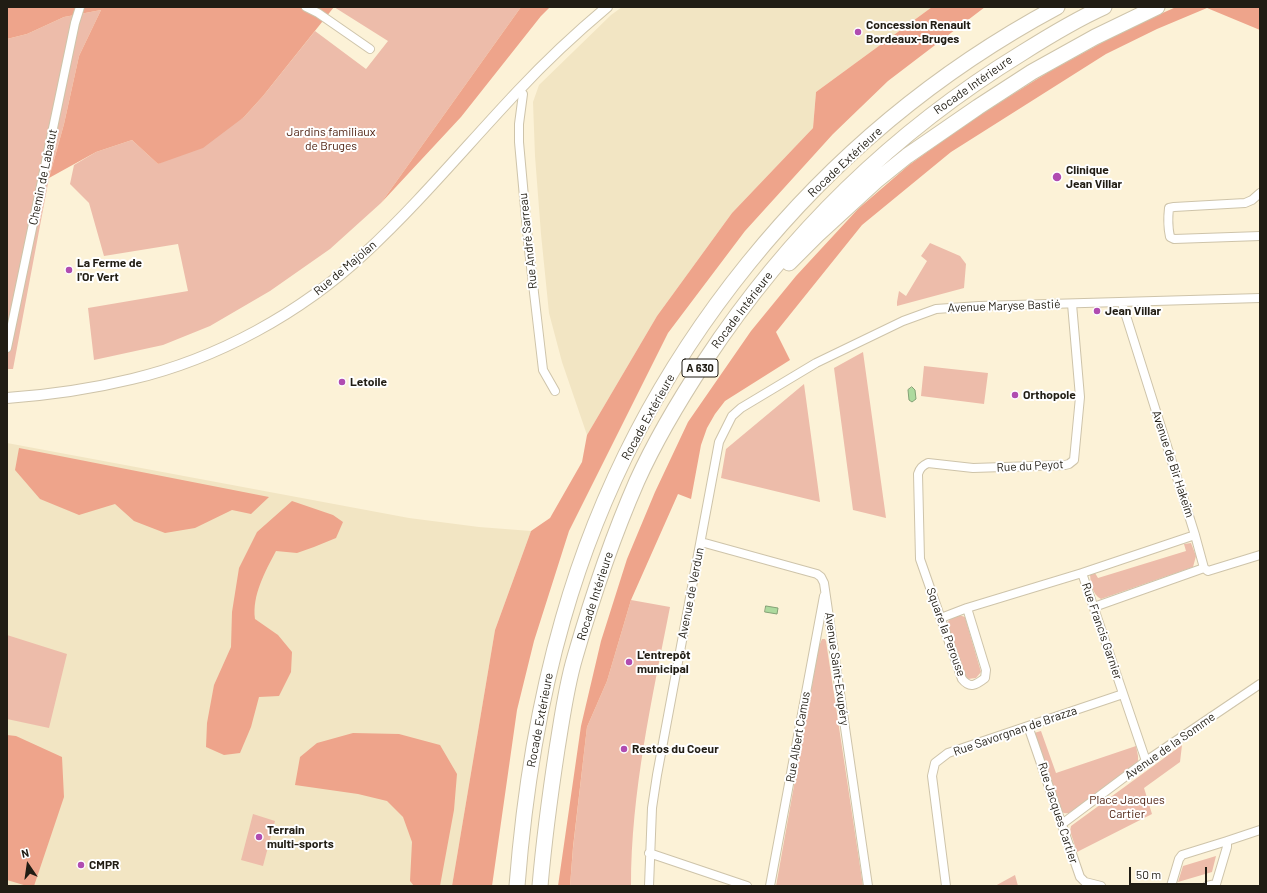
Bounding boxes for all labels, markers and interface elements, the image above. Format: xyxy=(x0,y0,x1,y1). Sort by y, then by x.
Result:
place label: Concession Renault Bordeaux-Bruges xyxy=(866,18,971,46)
marker: Concession Renault Bordeaux-Bruges xyxy=(853,27,863,37)
street label: Rocade Intérieure xyxy=(931,53,1015,117)
street label: Rocade Extérieure xyxy=(805,124,885,200)
park label: Jardins familiaux de Bruges xyxy=(287,125,375,153)
street label: Chemin de Labatut xyxy=(26,128,60,226)
place label: Clinique Jean Villar xyxy=(1066,163,1122,191)
marker: Clinique Jean Villar xyxy=(1051,171,1063,183)
street label: Rue André Sarreau xyxy=(516,192,540,290)
street label: Rue de Majolan xyxy=(311,238,379,298)
place label: La Ferme de l'Or Vert xyxy=(77,256,142,284)
marker: La Ferme de l'Or Vert xyxy=(64,265,74,275)
street label: Rocade Intérieure xyxy=(708,269,776,351)
street label: Avenue Maryse Bastié xyxy=(947,297,1061,315)
place label: Jean Villar xyxy=(1105,304,1161,318)
marker: Jean Villar xyxy=(1092,306,1102,316)
road number: A 630 xyxy=(682,359,718,377)
street label: Rocade Extérieure xyxy=(618,371,678,463)
place label: Letoile xyxy=(350,375,387,389)
marker: Letoile xyxy=(337,377,347,387)
place label: Orthopole xyxy=(1023,388,1076,402)
marker: Orthopole xyxy=(1010,390,1020,400)
street label: Avenue de Bir Hakeïm xyxy=(1149,409,1197,519)
street label: Rue du Peyot xyxy=(996,457,1064,475)
street label: Avenue de Verdun xyxy=(675,546,707,640)
street label: Rocade Intérieure xyxy=(574,550,616,642)
street label: Rue Francis Garnier xyxy=(1079,581,1125,681)
street label: Square la Perouse xyxy=(923,586,969,678)
street label: Avenue Saint-Exupéry xyxy=(822,611,852,727)
place label: L'entrepôt municipal xyxy=(637,648,691,676)
marker: L'entrepôt municipal xyxy=(624,657,634,667)
street label: Rocade Extérieure xyxy=(524,671,556,769)
street label: Rue Albert Camus xyxy=(783,690,813,784)
street label: Rue Savorgnan de Brazza xyxy=(951,703,1079,759)
street label: Avenue de la Somme xyxy=(1122,709,1218,783)
place label: Restos du Coeur xyxy=(632,742,719,756)
marker: Restos du Coeur xyxy=(619,744,629,754)
street label: Rue Jacques Cartier xyxy=(1035,761,1081,865)
park label: Place Jacques Cartier xyxy=(1089,793,1165,821)
place label: Terrain multi-sports xyxy=(267,823,334,851)
marker: Terrain multi-sports xyxy=(254,832,264,842)
north arrow xyxy=(8,845,48,885)
text: N xyxy=(20,846,30,860)
place label: CMPR xyxy=(89,858,119,872)
scale bar xyxy=(1131,859,1209,885)
marker: CMPR xyxy=(76,860,86,870)
text: 50 m xyxy=(1136,867,1161,881)

